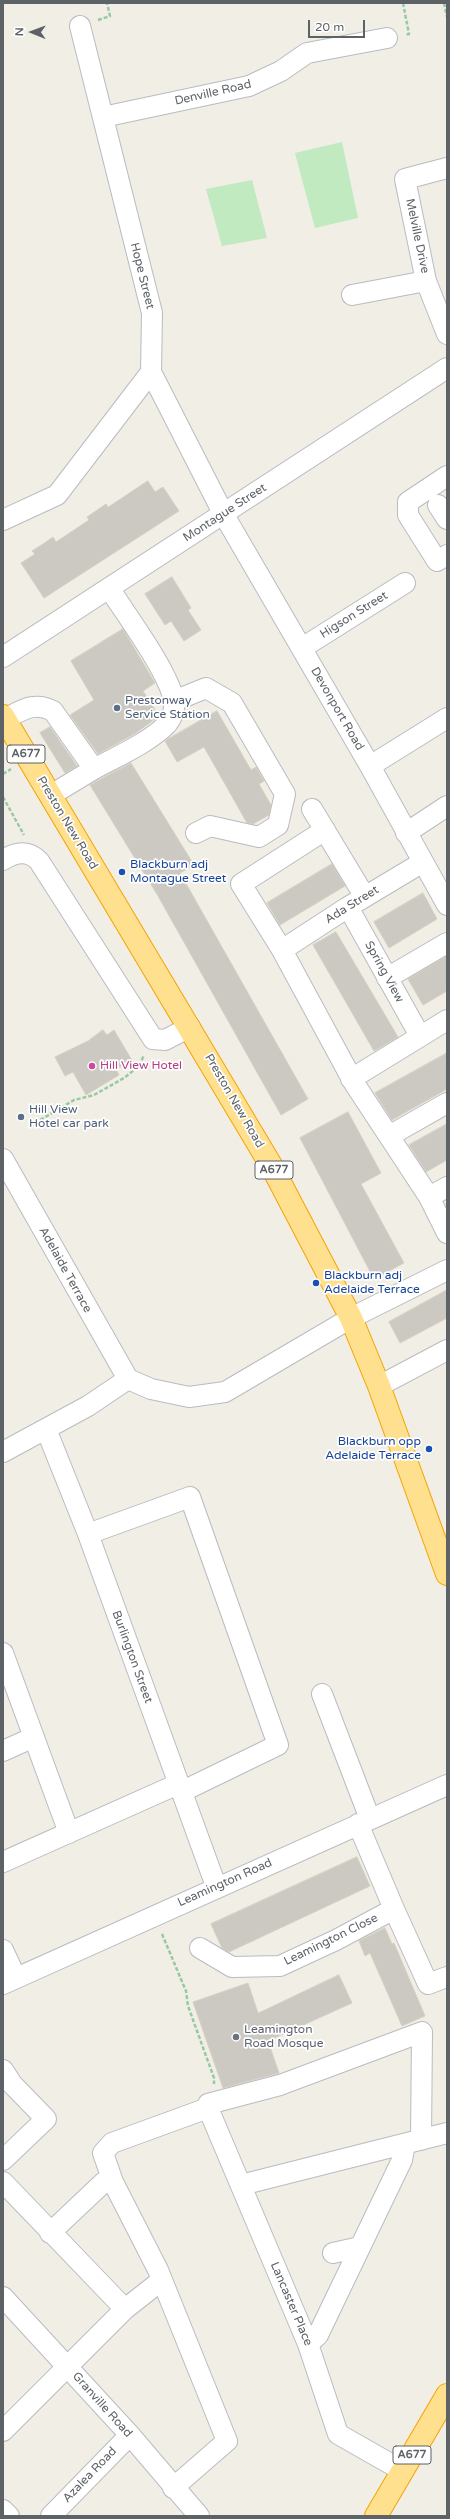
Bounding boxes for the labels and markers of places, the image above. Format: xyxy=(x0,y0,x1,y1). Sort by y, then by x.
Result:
place label: Prestonway Service Station xyxy=(125,694,210,722)
marker: Prestonway Service Station xyxy=(112,703,122,713)
place label: Blackburn adj Montague Street xyxy=(130,858,226,886)
marker: Blackburn adj Montague Street xyxy=(117,867,127,877)
place label: Hill View Hotel xyxy=(100,1059,182,1073)
marker: Hill View Hotel xyxy=(87,1061,97,1071)
place label: Hill View Hotel car park xyxy=(29,1103,109,1131)
marker: Hill View Hotel car park xyxy=(16,1112,26,1122)
place label: Blackburn adj Adelaide Terrace xyxy=(324,1269,420,1297)
marker: Blackburn adj Adelaide Terrace xyxy=(311,1278,321,1288)
place label: Blackburn opp Adelaide Terrace xyxy=(325,1435,421,1463)
marker: Blackburn opp Adelaide Terrace xyxy=(424,1444,434,1454)
place label: Leamington Road Mosque xyxy=(244,2023,323,2051)
marker: Leamington Road Mosque xyxy=(231,2032,241,2042)

